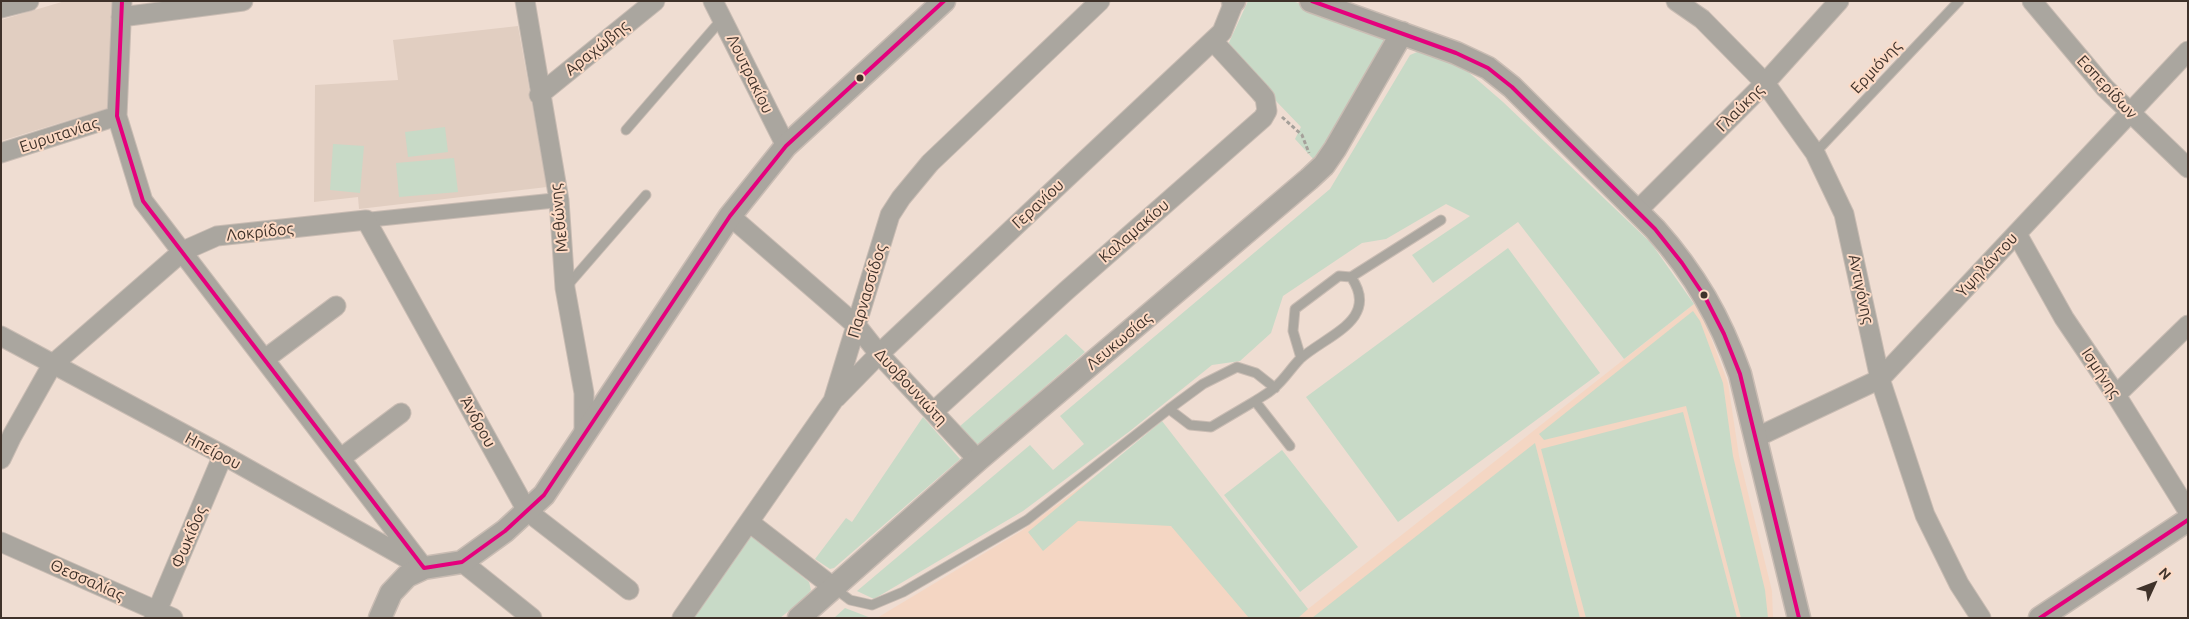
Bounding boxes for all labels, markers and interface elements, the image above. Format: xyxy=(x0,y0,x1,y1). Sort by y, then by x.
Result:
street label: Αραχώβης xyxy=(561,16,633,80)
street label: Λουτρακίου xyxy=(723,31,777,117)
street label: Ερμιόνης xyxy=(1847,37,1905,97)
street label: Εσπερίδων xyxy=(2073,51,2141,123)
unlabelled marker xyxy=(855,73,865,83)
street label: Γλαύκης xyxy=(1712,80,1768,136)
street label: Ευρυτανίας xyxy=(17,113,101,157)
street label: Γερανίου xyxy=(1008,175,1068,233)
street label: Μεθώνης xyxy=(546,183,572,253)
street label: Καλαμακίου xyxy=(1095,195,1173,267)
street label: Λοκρίδος xyxy=(226,219,294,245)
street label: Υψηλάντου xyxy=(1952,229,2022,301)
street label: Παρνασσίδος xyxy=(844,242,890,340)
street label: Αντιγόνης xyxy=(1844,253,1878,325)
unlabelled marker xyxy=(1699,290,1709,300)
street label: Λευκωσίας xyxy=(1082,308,1156,374)
street label: Ισμήνης xyxy=(2077,344,2125,402)
street label: Δυοβουνιώτη xyxy=(871,345,951,429)
street label: Άνδρου xyxy=(456,393,500,451)
street label: Ηπείρου xyxy=(182,428,244,474)
street label: Φωκίδος xyxy=(167,503,211,571)
street label: Θεσσαλίας xyxy=(47,555,127,605)
north arrow xyxy=(2129,559,2179,609)
text: N xyxy=(2156,564,2174,583)

